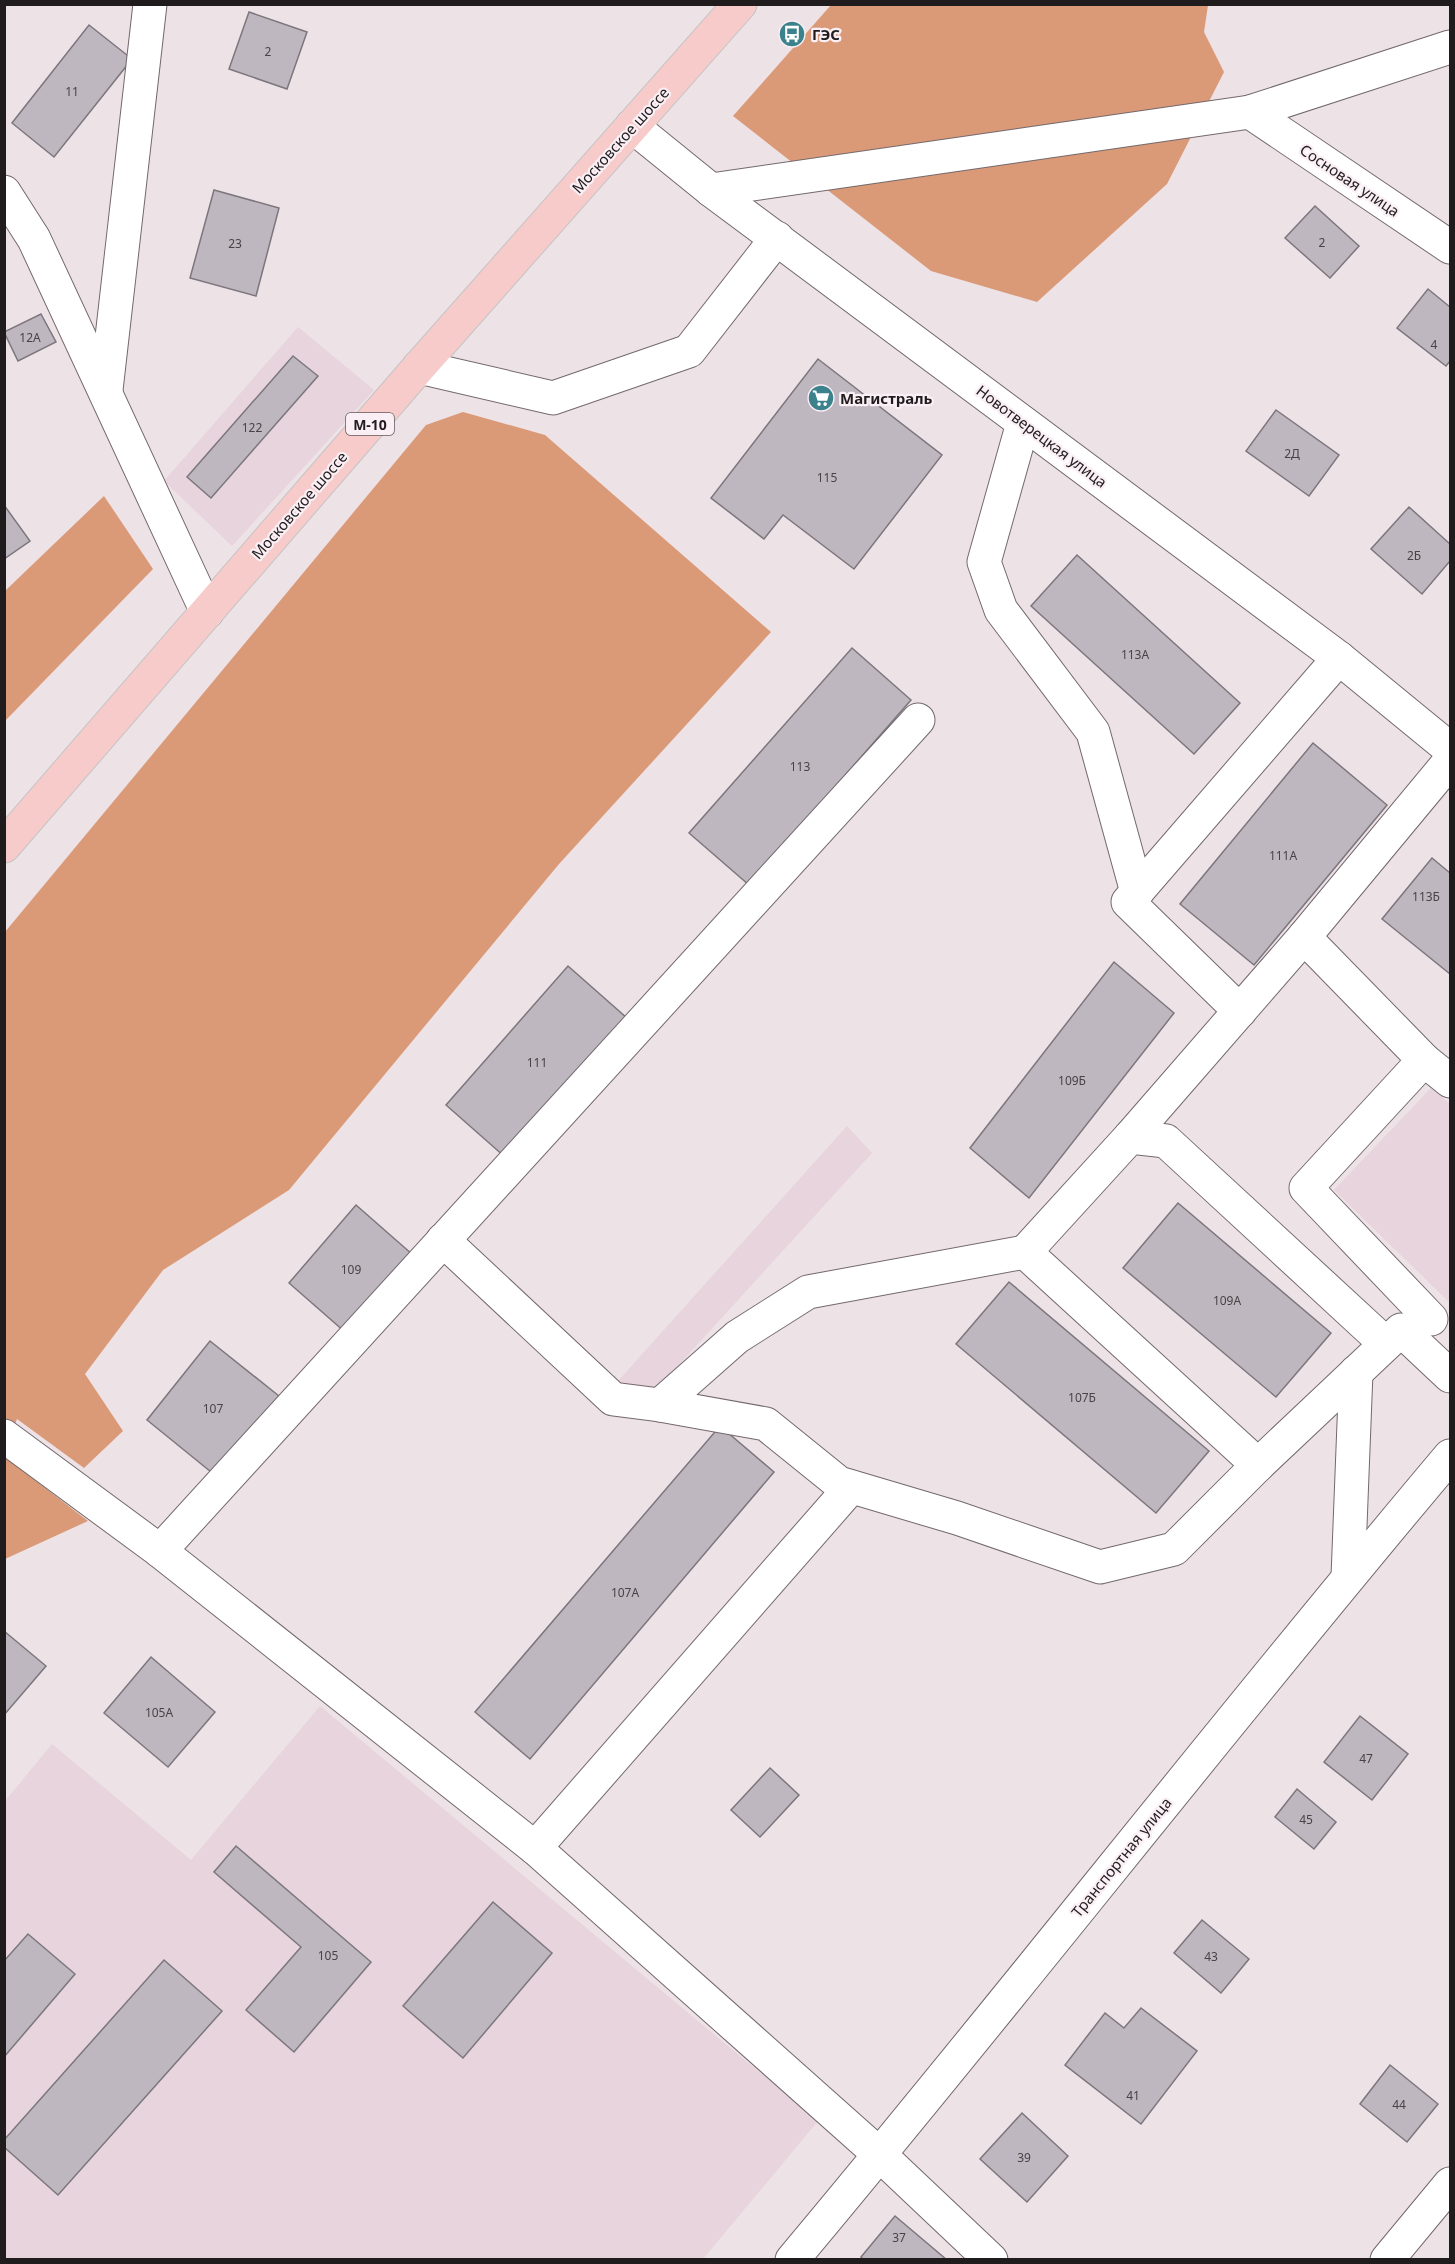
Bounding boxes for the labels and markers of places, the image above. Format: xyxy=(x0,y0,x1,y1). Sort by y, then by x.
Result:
bus stop icon: ГЭС xyxy=(777,19,807,49)
place label: ГЭС xyxy=(812,24,840,44)
supermarket icon: Магистраль xyxy=(806,383,836,413)
place label: Магистраль xyxy=(840,388,933,408)

